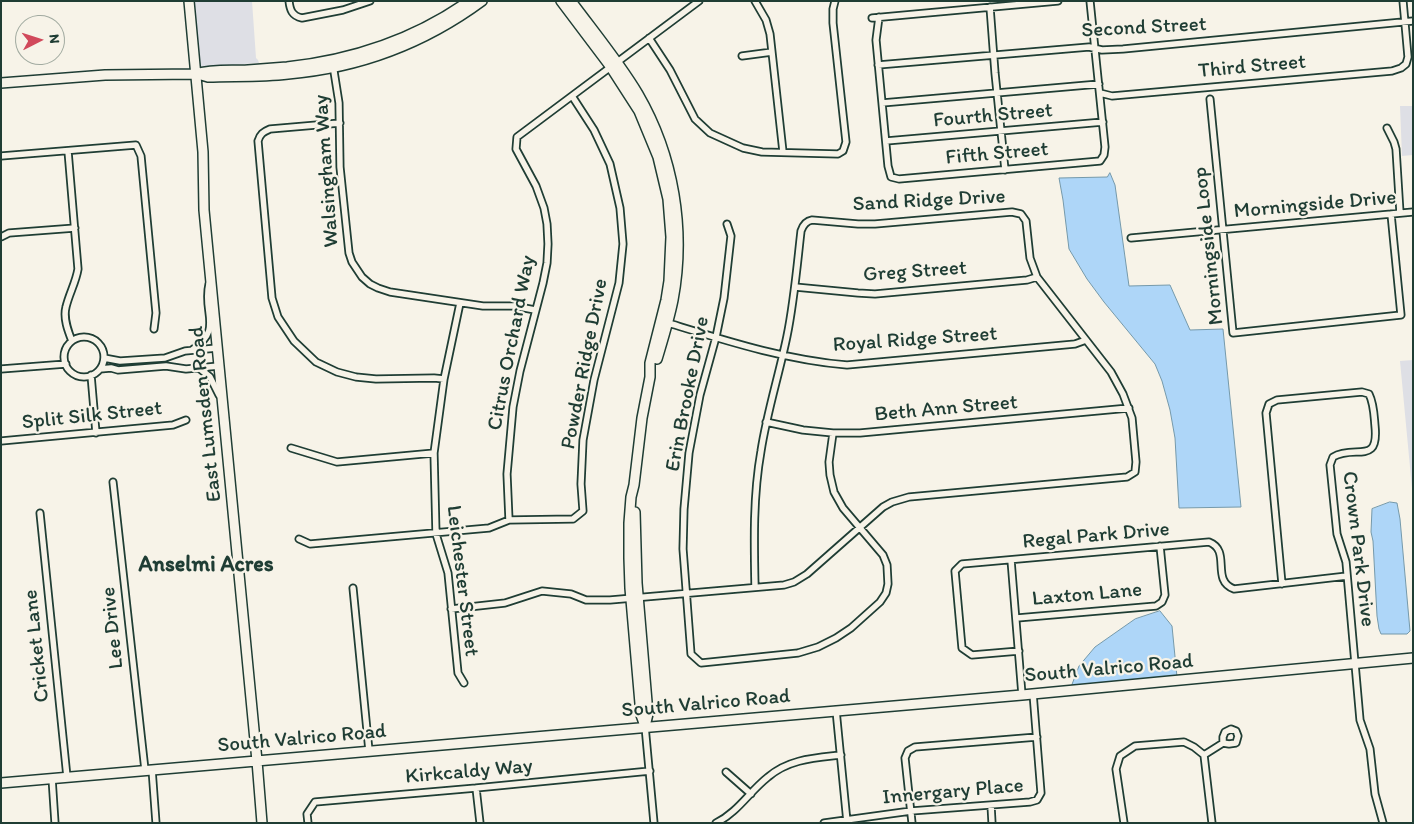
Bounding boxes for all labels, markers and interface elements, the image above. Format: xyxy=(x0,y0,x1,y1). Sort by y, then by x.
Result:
street label: Second Street xyxy=(1081,12,1207,44)
north arrow xyxy=(15,15,65,65)
text: N xyxy=(46,33,63,44)
street label: Third Street xyxy=(1197,50,1307,84)
street label: Walsingham Way xyxy=(309,94,345,248)
street label: Fourth Street xyxy=(932,98,1054,134)
street label: Fifth Street xyxy=(945,137,1049,171)
street label: Morningside Loop xyxy=(1188,166,1230,326)
street label: Sand Ridge Drive xyxy=(852,184,1006,218)
street label: Morningside Drive xyxy=(1233,185,1397,225)
street label: Citrus Orchard Way xyxy=(483,253,541,433)
street label: Greg Street xyxy=(862,256,968,288)
street label: Powder Ridge Drive xyxy=(556,277,614,451)
street label: Erin Brooke Drive xyxy=(661,314,715,474)
street label: Royal Ridge Street xyxy=(832,322,998,358)
street label: East Lumsden Road xyxy=(184,325,228,503)
street label: Beth Ann Street xyxy=(873,390,1019,428)
street label: Split Silk Street xyxy=(21,396,163,436)
street label: Crown Park Drive xyxy=(1336,470,1380,628)
street label: Leichester Street xyxy=(440,504,484,658)
street label: Regal Park Drive xyxy=(1021,517,1171,555)
district label: Anselmi Acres xyxy=(138,552,274,578)
street label: Laxton Lane xyxy=(1031,578,1143,612)
street label: Lee Drive xyxy=(96,586,130,670)
street label: Cricket Lane xyxy=(19,588,55,704)
street label: South Valrico Road xyxy=(1023,649,1195,689)
street label: South Valrico Road xyxy=(620,684,792,724)
street label: South Valrico Road xyxy=(216,719,388,759)
street label: Kirkcaldy Way xyxy=(404,754,534,790)
street label: Innergary Place xyxy=(882,773,1024,811)

